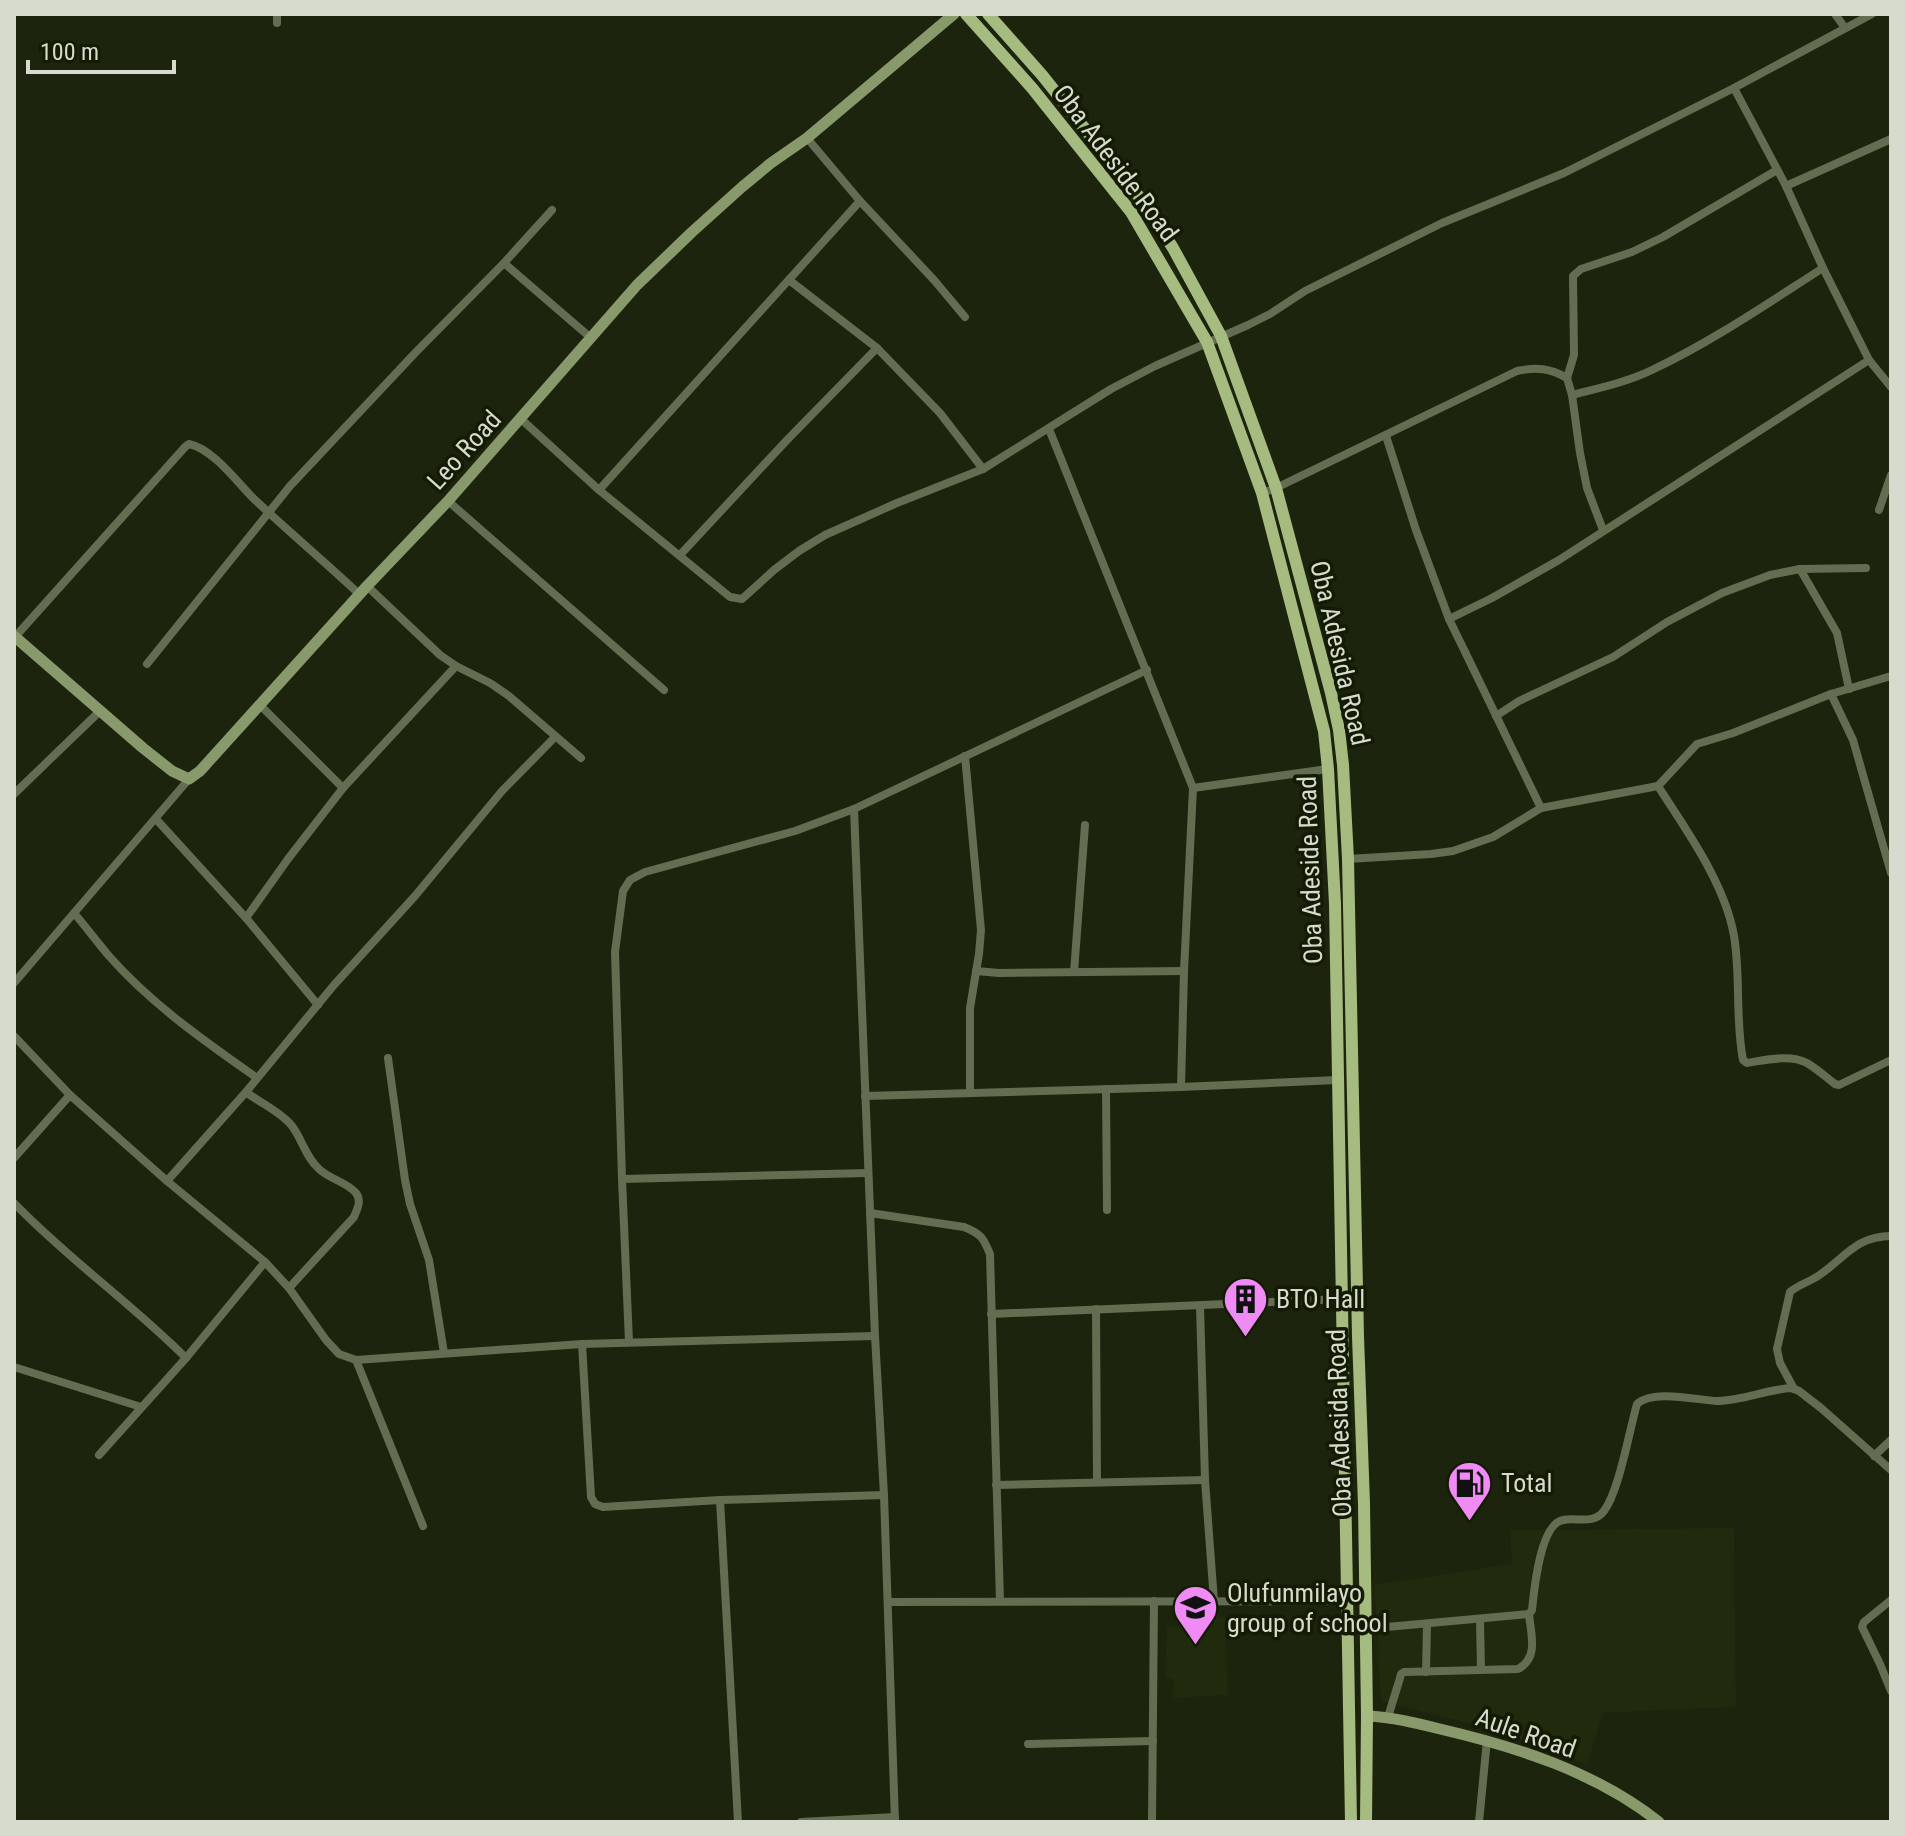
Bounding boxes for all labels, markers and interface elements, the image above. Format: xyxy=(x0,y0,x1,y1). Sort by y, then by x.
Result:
scale bar xyxy=(28,24,174,74)
text: 100 m xyxy=(40,38,99,66)
street label: Oba Adeside Road xyxy=(1047,79,1185,247)
street label: Leo Road xyxy=(421,404,507,496)
street label: Oba Adesida Road xyxy=(1304,558,1376,748)
street label: Oba Adeside Road xyxy=(1292,776,1328,964)
building icon: BTO Hall xyxy=(1221,1275,1269,1338)
place label: BTO Hall xyxy=(1276,1284,1365,1314)
street label: Oba Adesida Road xyxy=(1321,1328,1357,1518)
fuel station icon: Total xyxy=(1446,1459,1494,1522)
place label: Total xyxy=(1501,1468,1552,1498)
place label: Olufunmilayo group of school xyxy=(1227,1578,1388,1638)
school or university icon: Olufunmilayo group of school xyxy=(1172,1584,1220,1647)
street label: Aule Road xyxy=(1472,1702,1580,1764)

